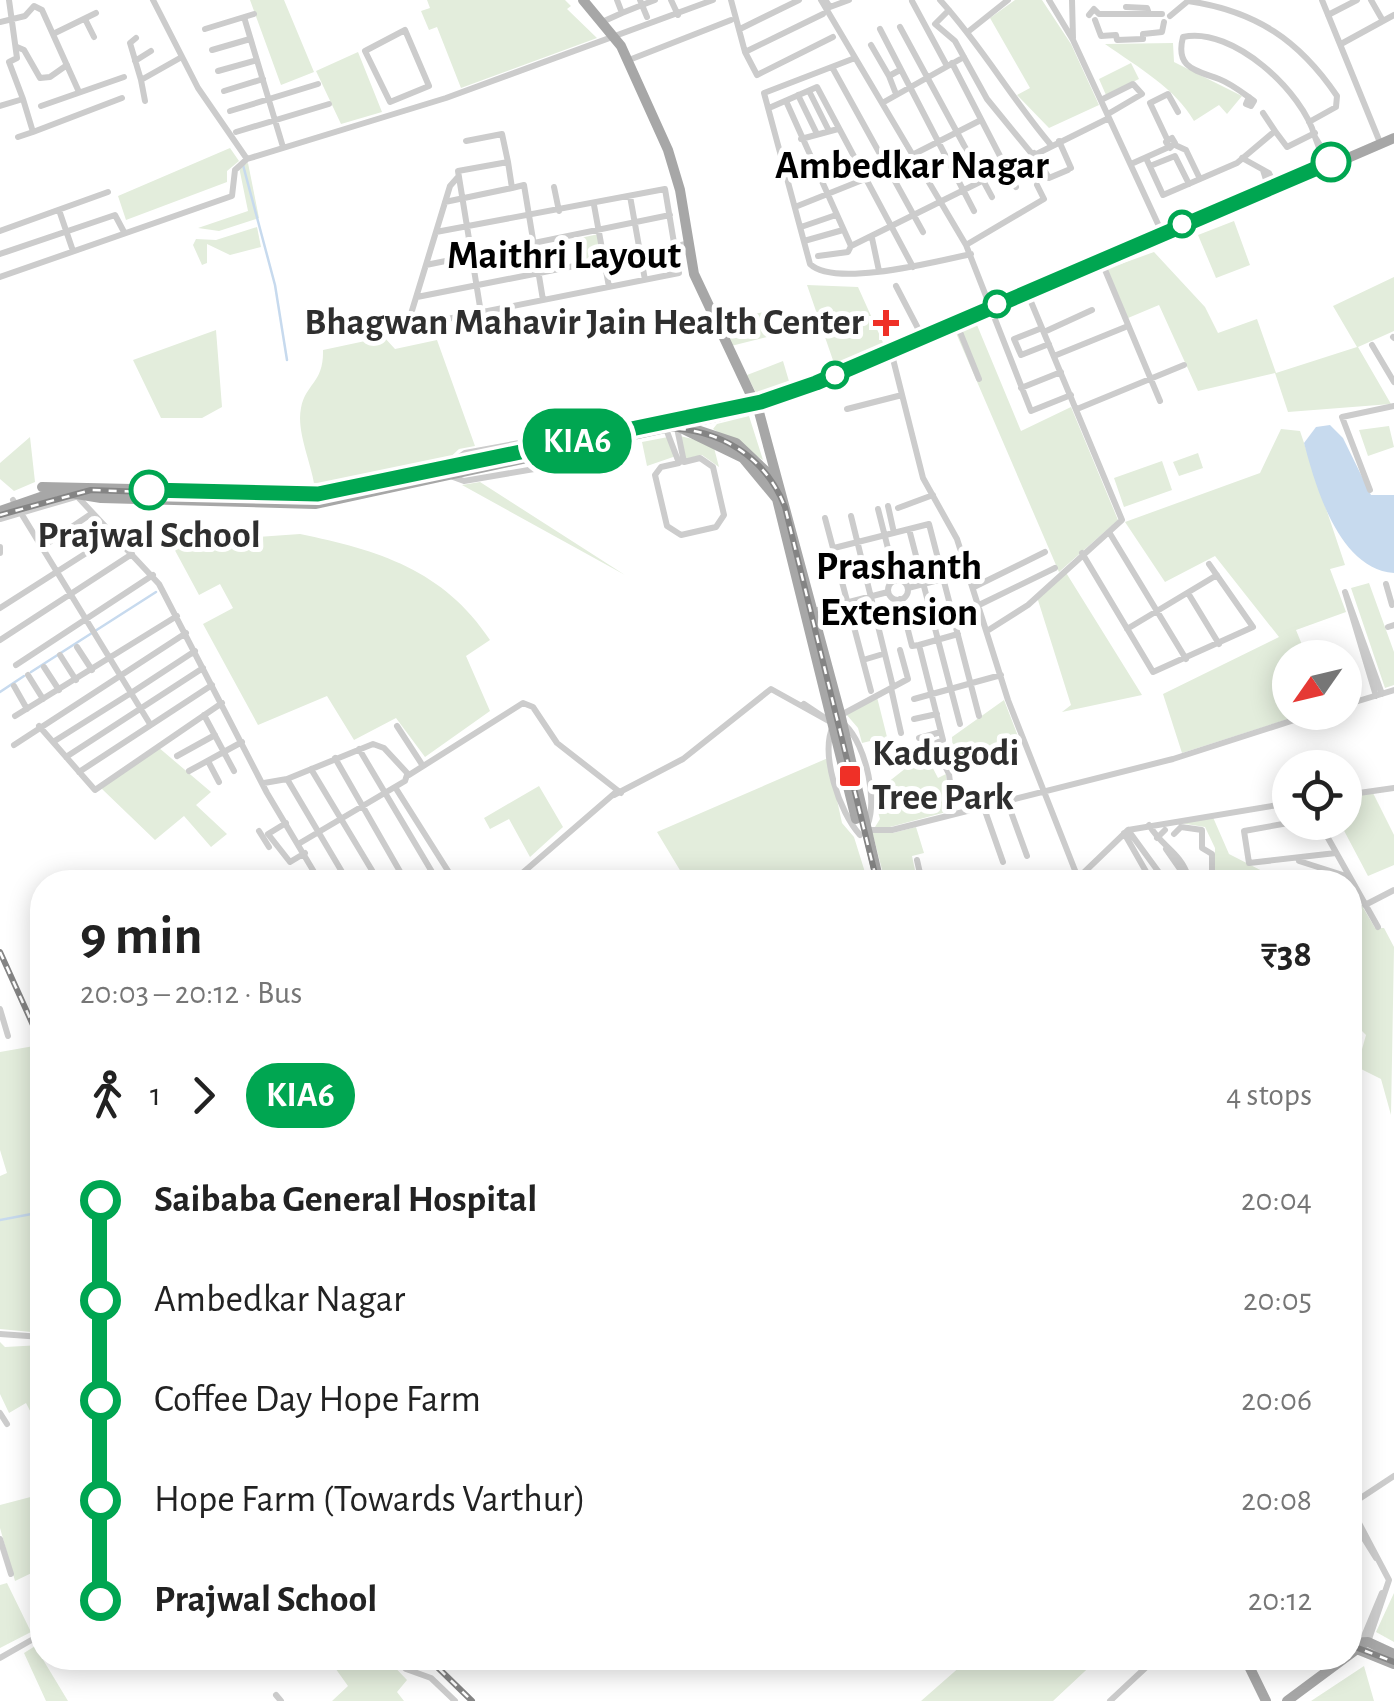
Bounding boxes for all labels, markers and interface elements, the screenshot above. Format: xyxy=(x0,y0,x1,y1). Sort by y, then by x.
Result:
unlabelled marker xyxy=(1312,143,1350,181)
district label: Ambedkar Nagar xyxy=(775,146,1049,186)
unlabelled marker xyxy=(1169,211,1195,237)
district label: Maithri Layout xyxy=(447,236,681,276)
unlabelled marker xyxy=(984,291,1010,317)
place label: Bhagwan Mahavir Jain Health Center xyxy=(304,304,865,342)
marker: Bhagwan Mahavir Jain Health Center xyxy=(873,310,899,336)
unlabelled marker xyxy=(822,362,848,388)
line badge: KIA6 xyxy=(507,408,647,474)
text: KIA6 xyxy=(543,424,611,459)
marker: Prajwal School xyxy=(130,471,168,509)
place label: Prajwal School xyxy=(37,517,261,555)
district label: Prashanth Extension xyxy=(816,547,982,633)
north arrow xyxy=(1272,640,1362,730)
map controls xyxy=(1272,640,1362,840)
place label: Kadugodi Tree Park xyxy=(872,735,1019,817)
button: locate xyxy=(1272,750,1362,840)
marker: Kadugodi Tree Park xyxy=(837,763,863,789)
text: 9 min xyxy=(80,909,203,964)
text: ₹38 xyxy=(1261,936,1312,974)
text: 20:03 – 20:12 · Bus xyxy=(80,977,302,1009)
icon: walk xyxy=(80,1068,135,1123)
icon: forward xyxy=(176,1068,231,1123)
text: KIA6 xyxy=(266,1078,335,1113)
text: 1 xyxy=(150,1079,161,1111)
text: 4 stops xyxy=(1226,1079,1312,1111)
text: Saibaba General Hospital xyxy=(154,1181,537,1219)
text: 20:04 xyxy=(1241,1184,1312,1216)
text: Ambedkar Nagar xyxy=(154,1281,405,1319)
text: 20:05 xyxy=(1243,1284,1312,1316)
text: Coffee Day Hope Farm xyxy=(154,1381,481,1419)
text: 20:06 xyxy=(1241,1384,1312,1416)
text: Hope Farm (Towards Varthur) xyxy=(154,1481,586,1519)
text: 20:08 xyxy=(1241,1484,1312,1516)
text: Prajwal School xyxy=(154,1581,377,1619)
text: 20:12 xyxy=(1248,1584,1312,1616)

